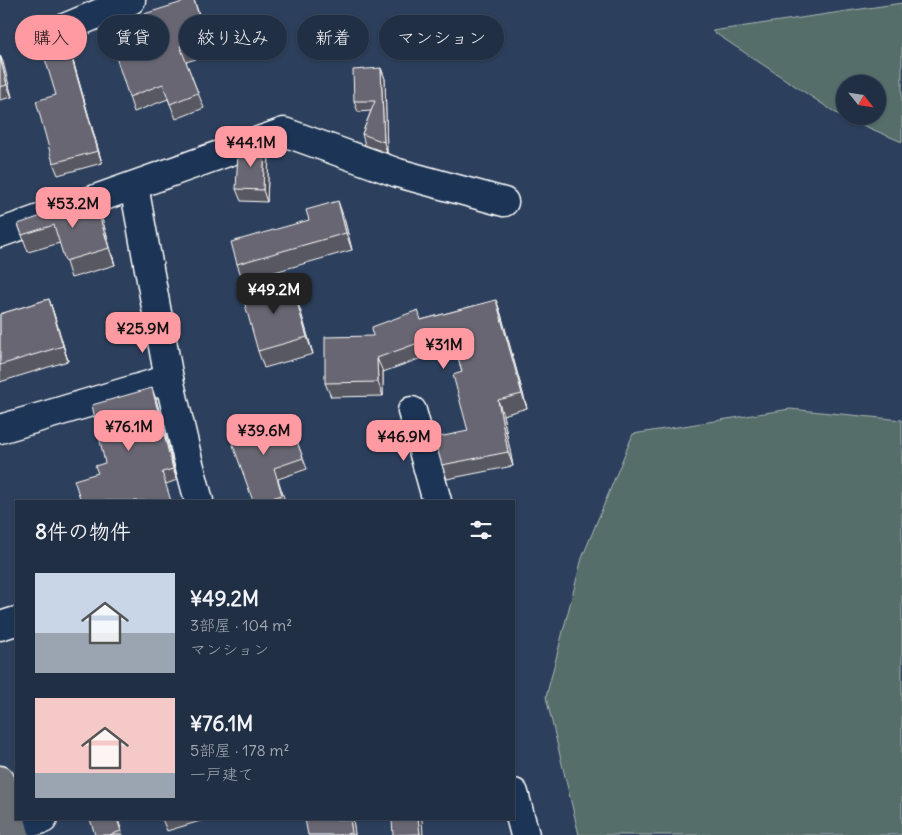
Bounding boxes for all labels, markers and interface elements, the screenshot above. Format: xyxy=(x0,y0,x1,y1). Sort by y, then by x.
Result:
chip: 購入 xyxy=(15,15,87,60)
chip: 賃貸 xyxy=(97,15,169,60)
chip: 絞り込み xyxy=(179,15,287,60)
chip: 新着 xyxy=(297,15,369,60)
chip: マンション xyxy=(379,15,504,60)
north arrow xyxy=(836,75,886,125)
map controls xyxy=(836,75,886,125)
pin: ¥44.1M xyxy=(210,126,292,168)
text: ¥44.1M xyxy=(226,132,276,152)
pin: ¥53.2M xyxy=(32,186,114,229)
text: ¥53.2M xyxy=(47,193,99,213)
pin: ¥49.2M xyxy=(233,272,315,315)
text: ¥49.2M xyxy=(248,279,300,299)
pin: ¥25.9M xyxy=(102,312,184,354)
text: ¥25.9M xyxy=(117,318,169,338)
pin: ¥31M xyxy=(414,328,474,370)
text: ¥31M xyxy=(425,334,463,354)
pin: ¥76.1M xyxy=(88,410,170,452)
pin: ¥39.6M xyxy=(223,414,305,456)
text: ¥76.1M xyxy=(105,416,153,436)
text: ¥39.6M xyxy=(238,420,290,440)
pin: ¥46.9M xyxy=(363,420,445,462)
text: ¥46.9M xyxy=(377,426,431,446)
icon: filters xyxy=(467,516,495,544)
text: 8件の物件 xyxy=(35,518,131,545)
text: ¥49.2M xyxy=(190,585,259,612)
icon: home xyxy=(75,593,135,653)
text: 3部屋 · 104 m² xyxy=(190,615,292,635)
text: マンション xyxy=(190,639,269,659)
text: ¥76.1M xyxy=(190,710,253,737)
icon: home xyxy=(75,718,135,778)
text: 5部屋 · 178 m² xyxy=(190,740,290,760)
text: 一戸建て xyxy=(190,764,254,784)

